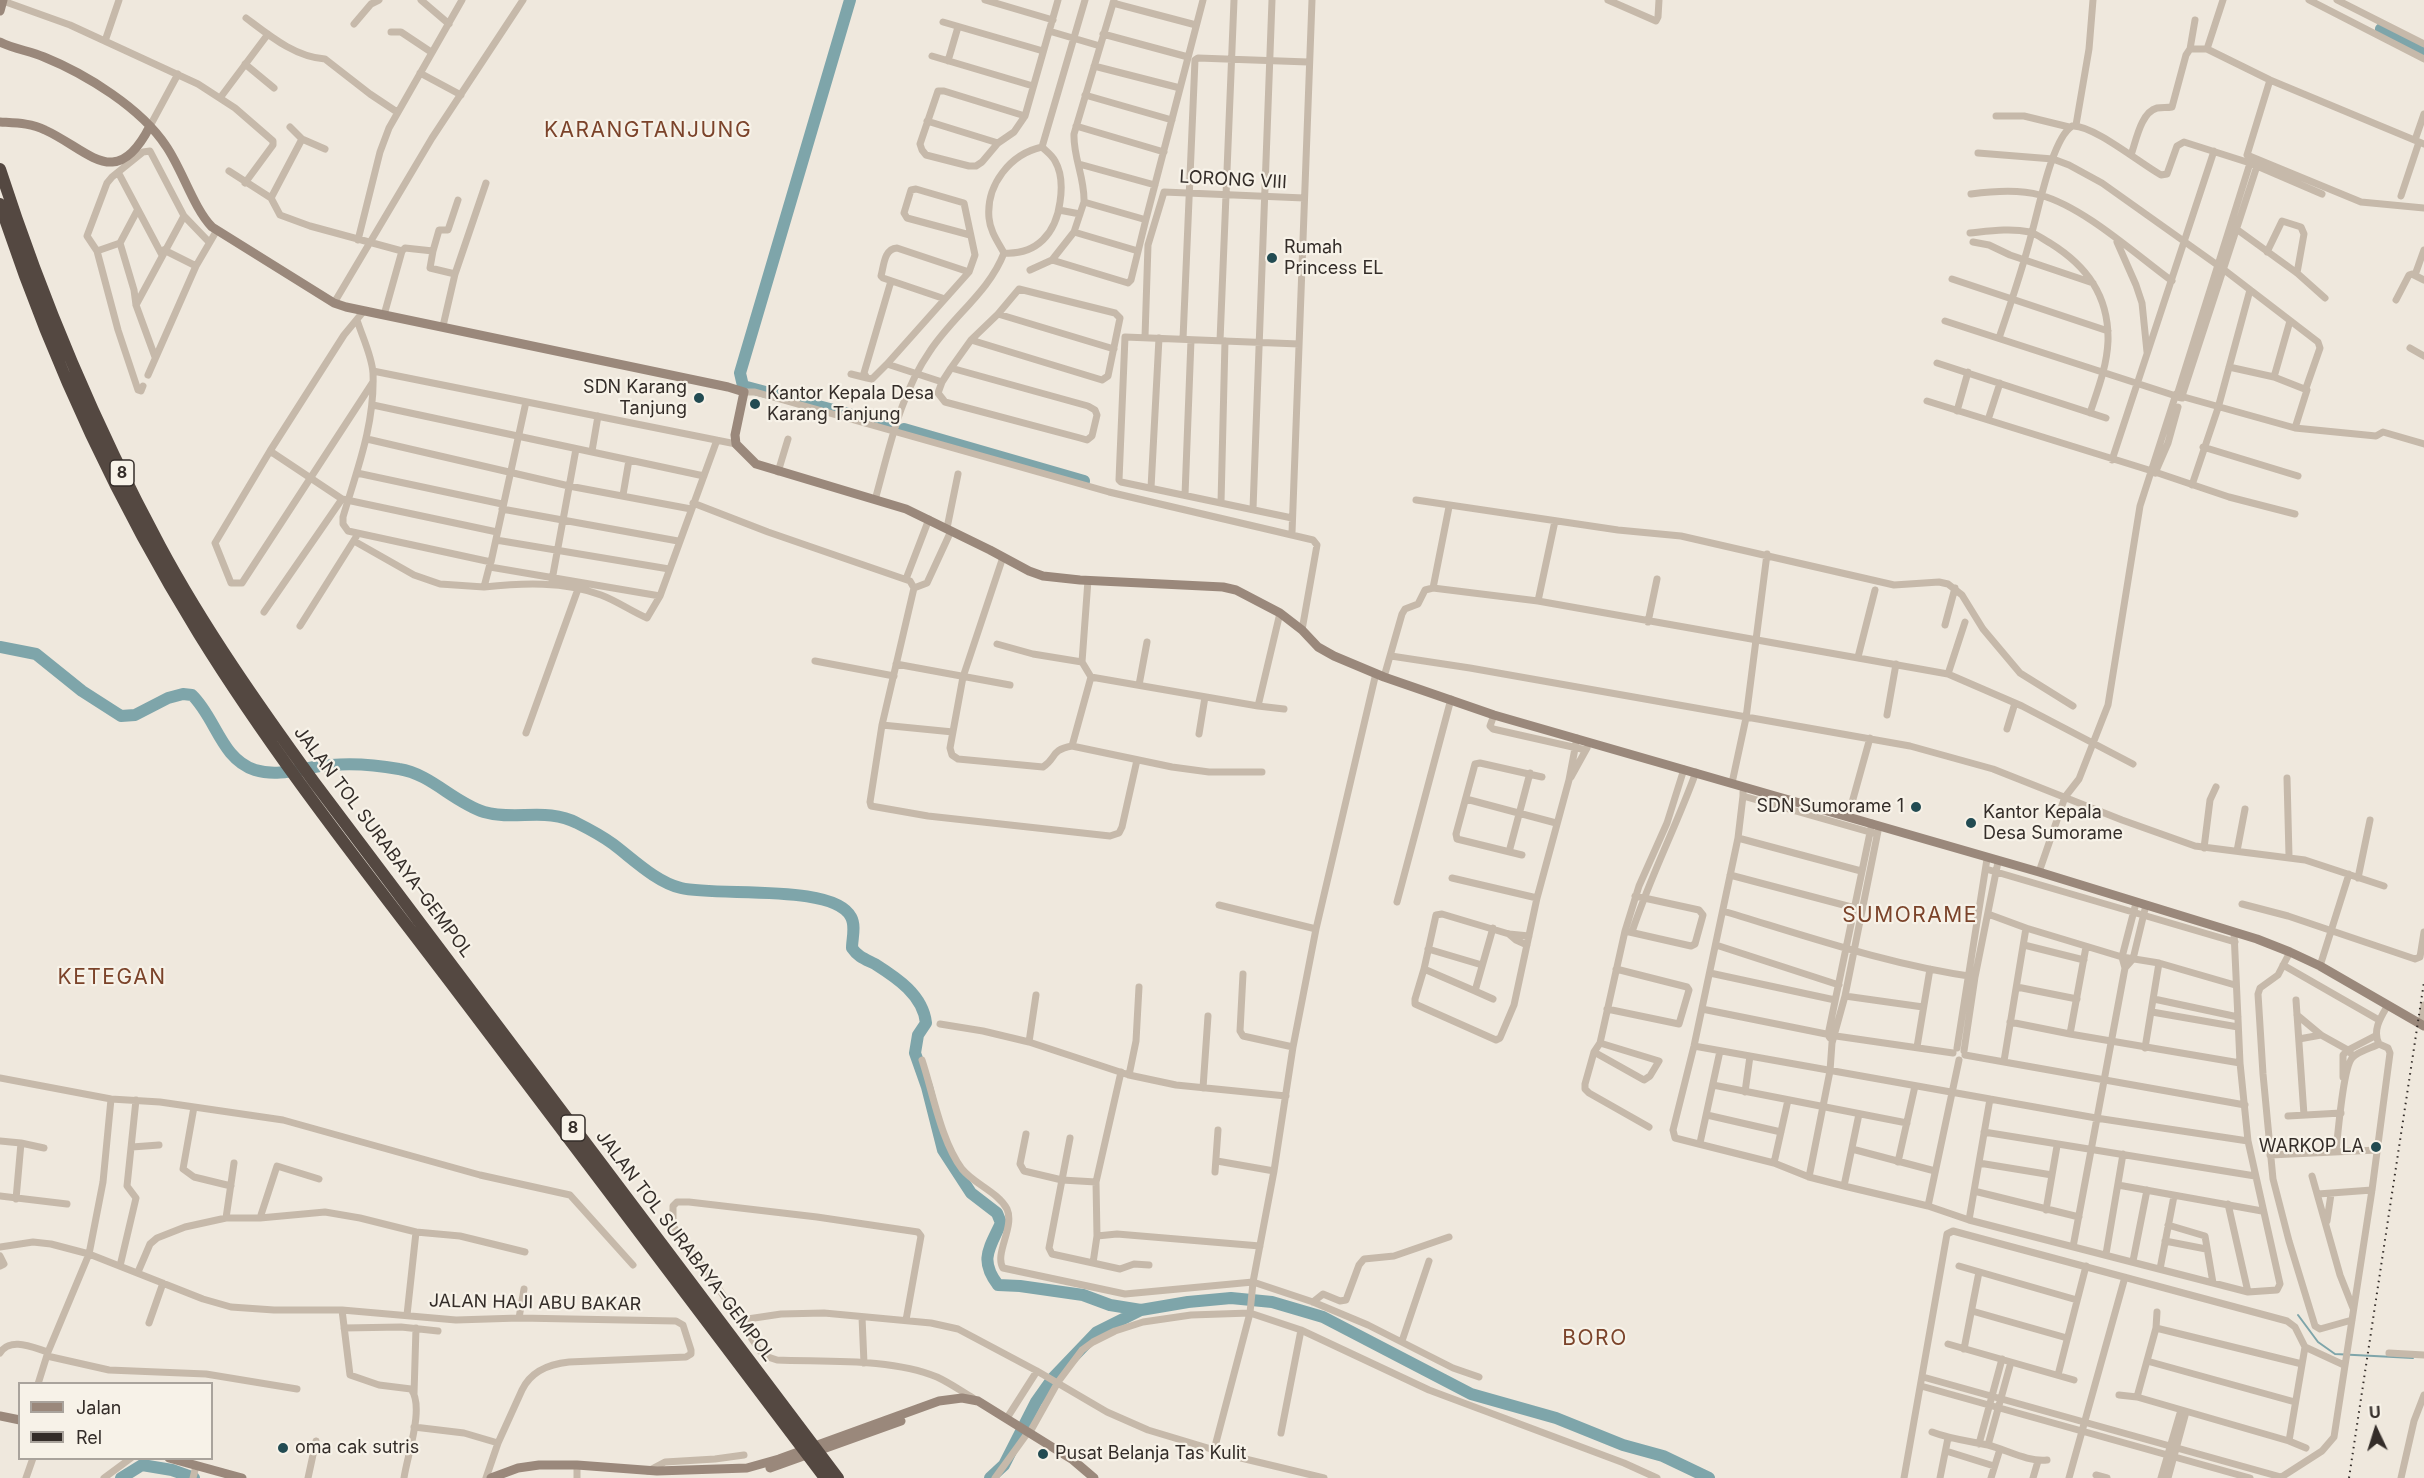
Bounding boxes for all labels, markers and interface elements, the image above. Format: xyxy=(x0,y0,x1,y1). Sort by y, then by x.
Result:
district label: KARANGTANJUNG xyxy=(544,118,752,144)
street label: LORONG VIII xyxy=(1179,166,1287,194)
place label: Rumah Princess EL xyxy=(1284,237,1383,280)
marker: Rumah Princess EL xyxy=(1265,251,1279,265)
place label: SDN Karang Tanjung xyxy=(583,377,687,420)
place label: Kantor Kepala Desa Karang Tanjung xyxy=(767,383,934,426)
marker: SDN Karang Tanjung xyxy=(692,391,706,405)
marker: Kantor Kepala Desa Karang Tanjung xyxy=(748,397,762,411)
road number: 8 xyxy=(110,460,134,486)
street label: JALAN TOL SURABAYA–GEMPOL xyxy=(289,722,477,962)
place label: SDN Sumorame 1 xyxy=(1757,796,1904,818)
marker: SDN Sumorame 1 xyxy=(1909,800,1923,814)
place label: Kantor Kepala Desa Sumorame xyxy=(1983,802,2123,844)
marker: Kantor Kepala Desa Sumorame xyxy=(1964,816,1978,830)
district label: SUMORAME xyxy=(1842,903,1978,929)
district label: KETEGAN xyxy=(58,965,166,991)
road number: 8 xyxy=(561,1115,585,1141)
street label: JALAN TOL SURABAYA–GEMPOL xyxy=(591,1126,779,1366)
place label: WARKOP LA xyxy=(2259,1136,2364,1158)
marker: WARKOP LA xyxy=(2369,1140,2383,1154)
street label: JALAN HAJI ABU BAKAR xyxy=(429,1290,641,1316)
district label: BORO xyxy=(1562,1326,1628,1352)
legend xyxy=(18,1382,213,1460)
text: Jalan xyxy=(76,1397,121,1418)
north arrow xyxy=(2346,1400,2406,1460)
text: U xyxy=(2368,1402,2381,1422)
text: Rel xyxy=(76,1427,102,1448)
place label: oma cak sutris xyxy=(295,1437,419,1459)
marker: oma cak sutris xyxy=(276,1441,290,1455)
place label: Pusat Belanja Tas Kulit xyxy=(1055,1443,1246,1465)
marker: Pusat Belanja Tas Kulit xyxy=(1036,1447,1050,1461)

